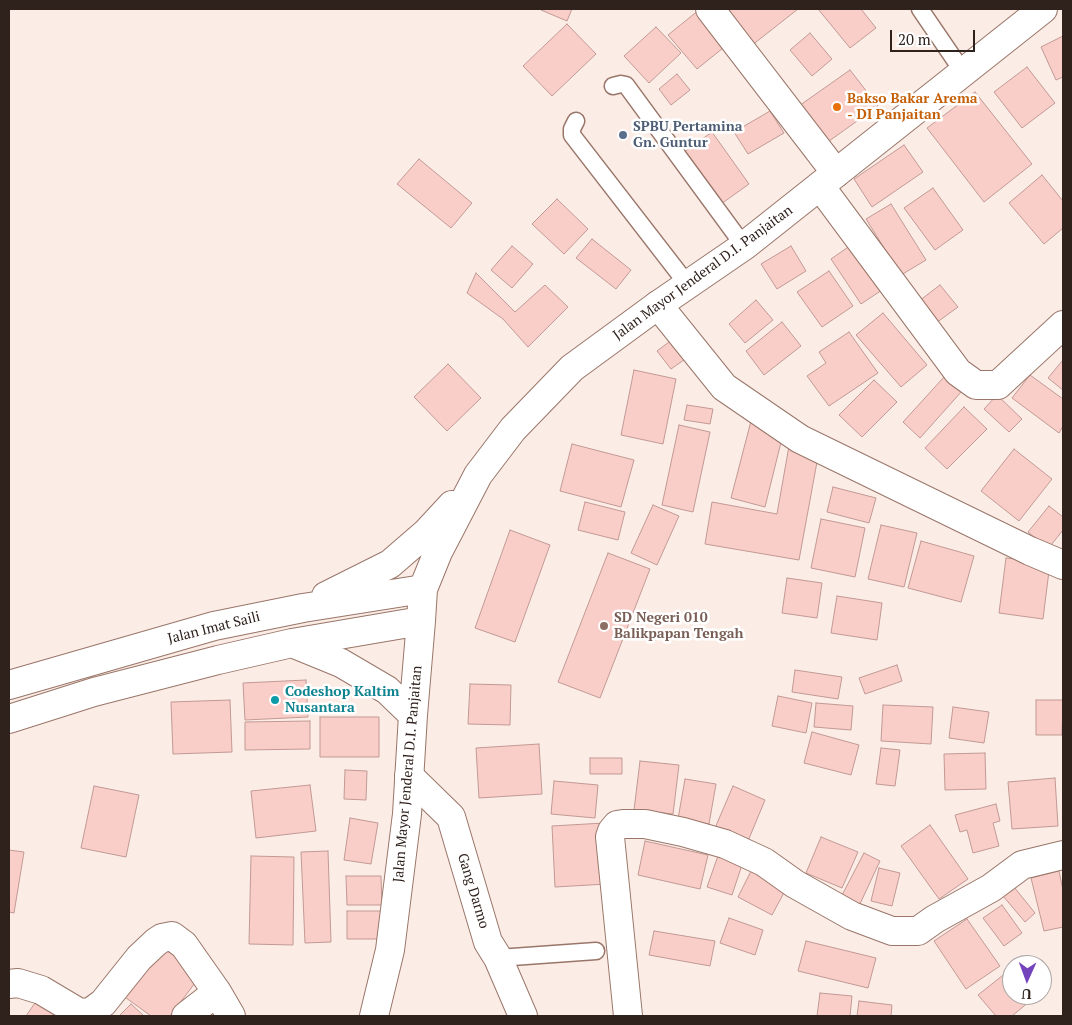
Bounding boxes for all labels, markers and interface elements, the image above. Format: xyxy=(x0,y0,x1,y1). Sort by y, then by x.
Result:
scale bar xyxy=(892,20,977,52)
text: 20 m xyxy=(898,29,931,49)
place label: Bakso Bakar Arema - DI Panjaitan xyxy=(847,91,978,124)
marker: Bakso Bakar Arema - DI Panjaitan xyxy=(831,101,843,113)
place label: SPBU Pertamina Gn. Guntur xyxy=(633,119,743,152)
marker: SPBU Pertamina Gn. Guntur xyxy=(617,129,629,141)
street label: Jalan Mayor Jenderal D.I. Panjaitan xyxy=(610,202,796,344)
street label: Jalan Imat Saili xyxy=(166,608,262,648)
place label: SD Negeri 010 Balikpapan Tengah xyxy=(614,610,744,642)
marker: SD Negeri 010 Balikpapan Tengah xyxy=(598,620,610,632)
street label: Jalan Mayor Jenderal D.I. Panjaitan xyxy=(390,665,426,883)
place label: Codeshop Kaltim Nusantara xyxy=(285,684,400,716)
marker: Codeshop Kaltim Nusantara xyxy=(269,694,281,706)
street label: Gang Darmo xyxy=(454,851,492,931)
north arrow xyxy=(1002,955,1052,1005)
text: U xyxy=(1021,985,1032,1004)

